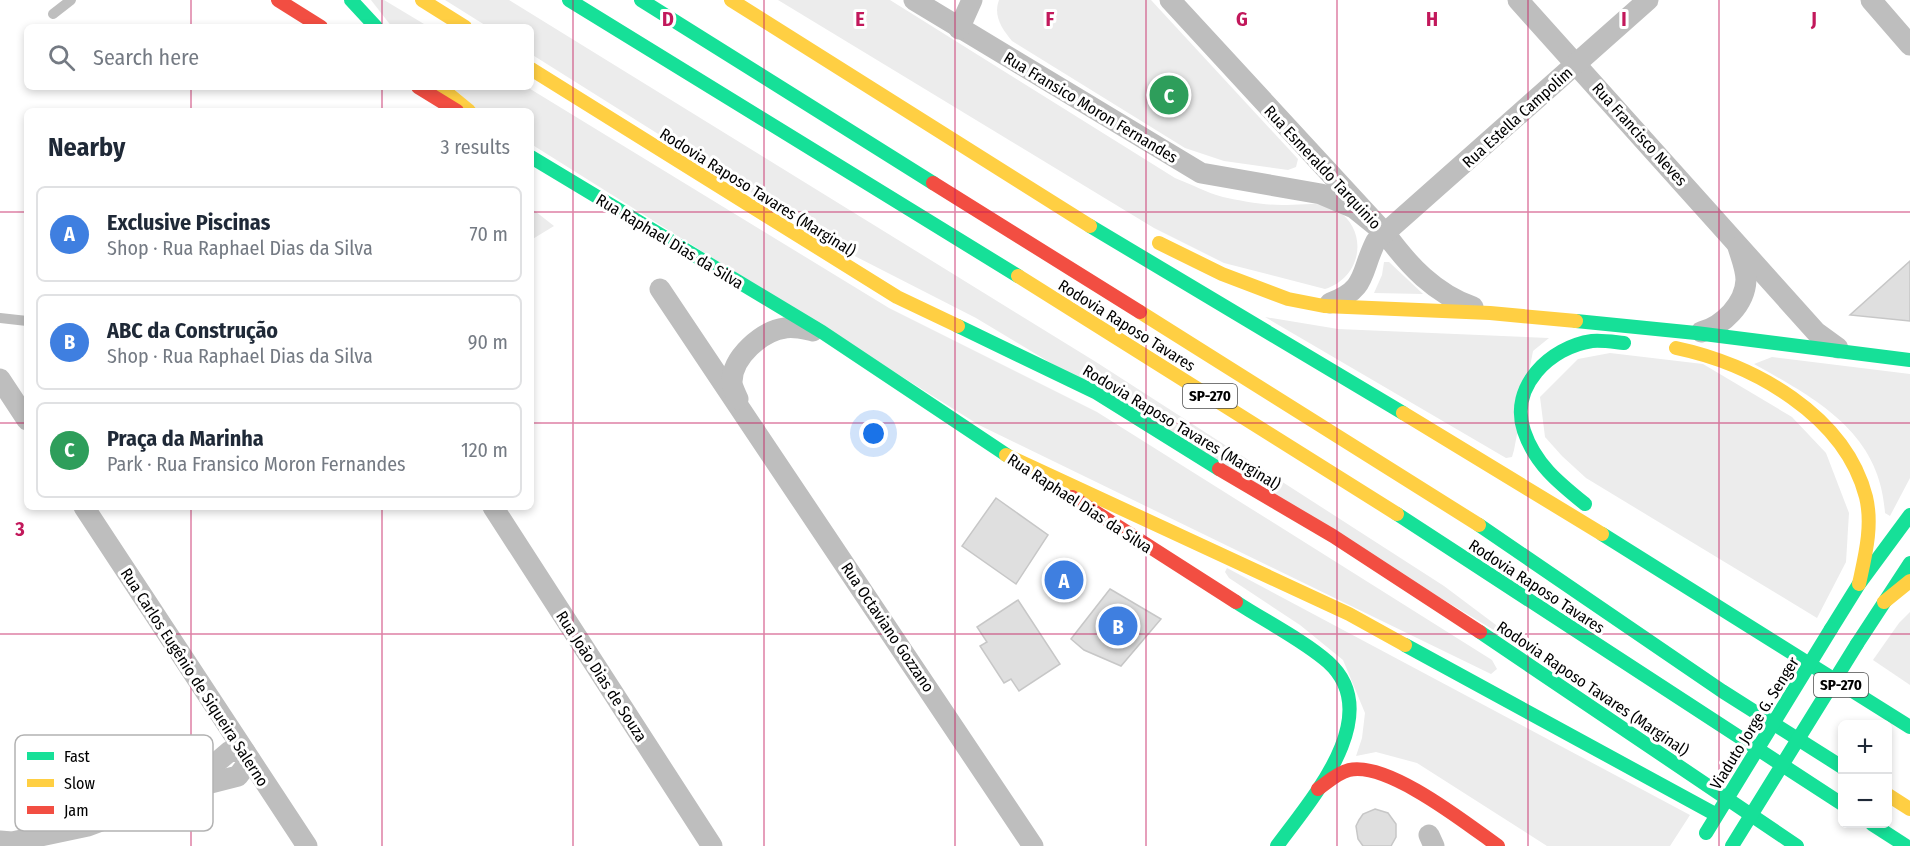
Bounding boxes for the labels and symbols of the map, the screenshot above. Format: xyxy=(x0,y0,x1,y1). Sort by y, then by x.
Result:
text: D xyxy=(662,7,674,31)
text: E xyxy=(855,7,865,31)
text: F xyxy=(1046,7,1055,31)
text: G xyxy=(1236,7,1248,31)
text: H xyxy=(1426,7,1438,31)
text: I xyxy=(1621,7,1627,31)
text: J xyxy=(1810,7,1817,31)
street label: Rua Fransico Moron Fernandes xyxy=(1000,48,1181,167)
street label: Rua Estella Campolim xyxy=(1458,63,1576,172)
pin: C xyxy=(1150,72,1188,118)
street label: Rua Francisco Neves xyxy=(1588,79,1691,190)
street label: Rua Esmeraldo Tarquinio xyxy=(1260,102,1385,233)
street label: Rodovia Raposo Tavares (Marginal) xyxy=(656,124,859,261)
street label: Rua Raphael Dias da Silva xyxy=(593,190,747,293)
street label: Rodovia Raposo Tavares xyxy=(1055,276,1199,375)
street label: Rodovia Raposo Tavares (Marginal) xyxy=(1079,361,1284,494)
road number: SP-270 xyxy=(1183,384,1237,408)
your location xyxy=(859,419,888,448)
street label: Rua Raphael Dias da Silva xyxy=(1004,450,1156,557)
text: 3 xyxy=(14,517,25,541)
street label: Rodovia Raposo Tavares xyxy=(1465,535,1608,637)
pin: A xyxy=(1044,558,1084,602)
street label: Rua Octaviano Gozzano xyxy=(837,559,938,696)
street label: Rua Carlos Eugênio de Siqueira Salerno xyxy=(117,565,272,790)
pin: B xyxy=(1098,604,1138,648)
street label: Rua João Dias de Souza xyxy=(552,607,651,745)
street label: Rodovia Raposo Tavares (Marginal) xyxy=(1493,617,1693,760)
street label: Viaduto Jorge G. Senger xyxy=(1706,653,1803,793)
road number: SP-270 xyxy=(1814,673,1868,697)
legend xyxy=(15,735,213,831)
text: Fast xyxy=(64,747,91,766)
text: Slow xyxy=(64,774,95,793)
text: Jam xyxy=(64,801,89,820)

